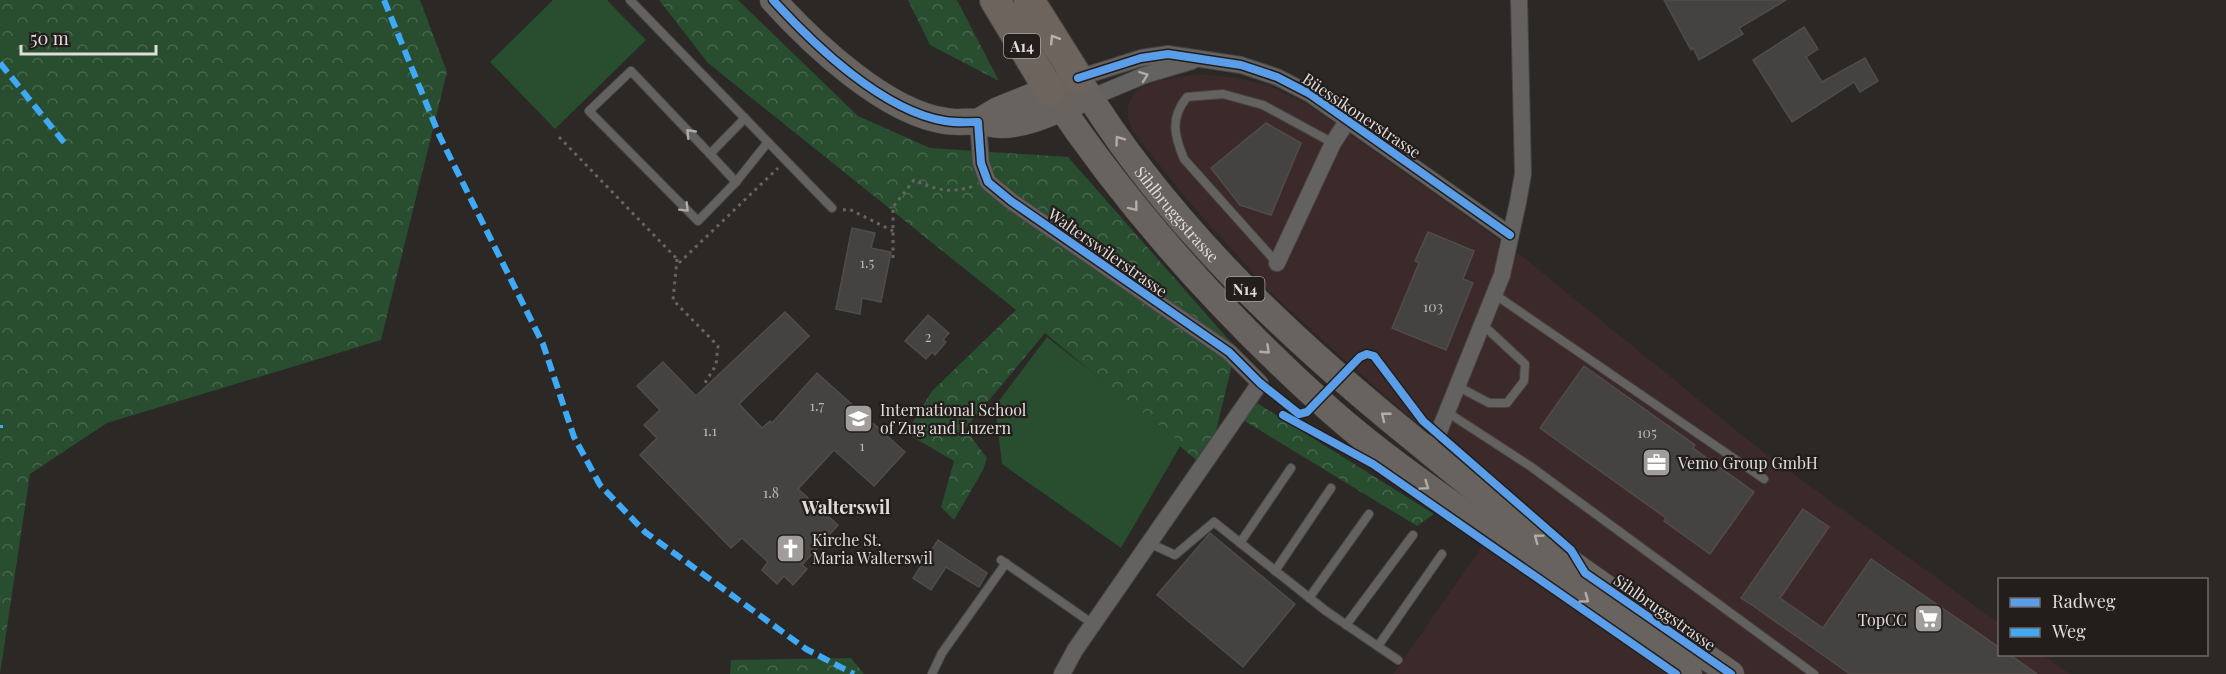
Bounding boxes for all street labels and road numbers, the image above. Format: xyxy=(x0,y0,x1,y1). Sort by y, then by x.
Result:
road number: A14 xyxy=(1004,34,1040,58)
street label: Büessikonerstrasse xyxy=(1299,68,1425,162)
street label: Sihlbruggstrasse xyxy=(1131,161,1224,266)
street label: Walterswilerstrasse xyxy=(1043,202,1172,301)
road number: N14 xyxy=(1226,277,1264,301)
street label: Sihlbruggstrasse xyxy=(1610,569,1720,655)

